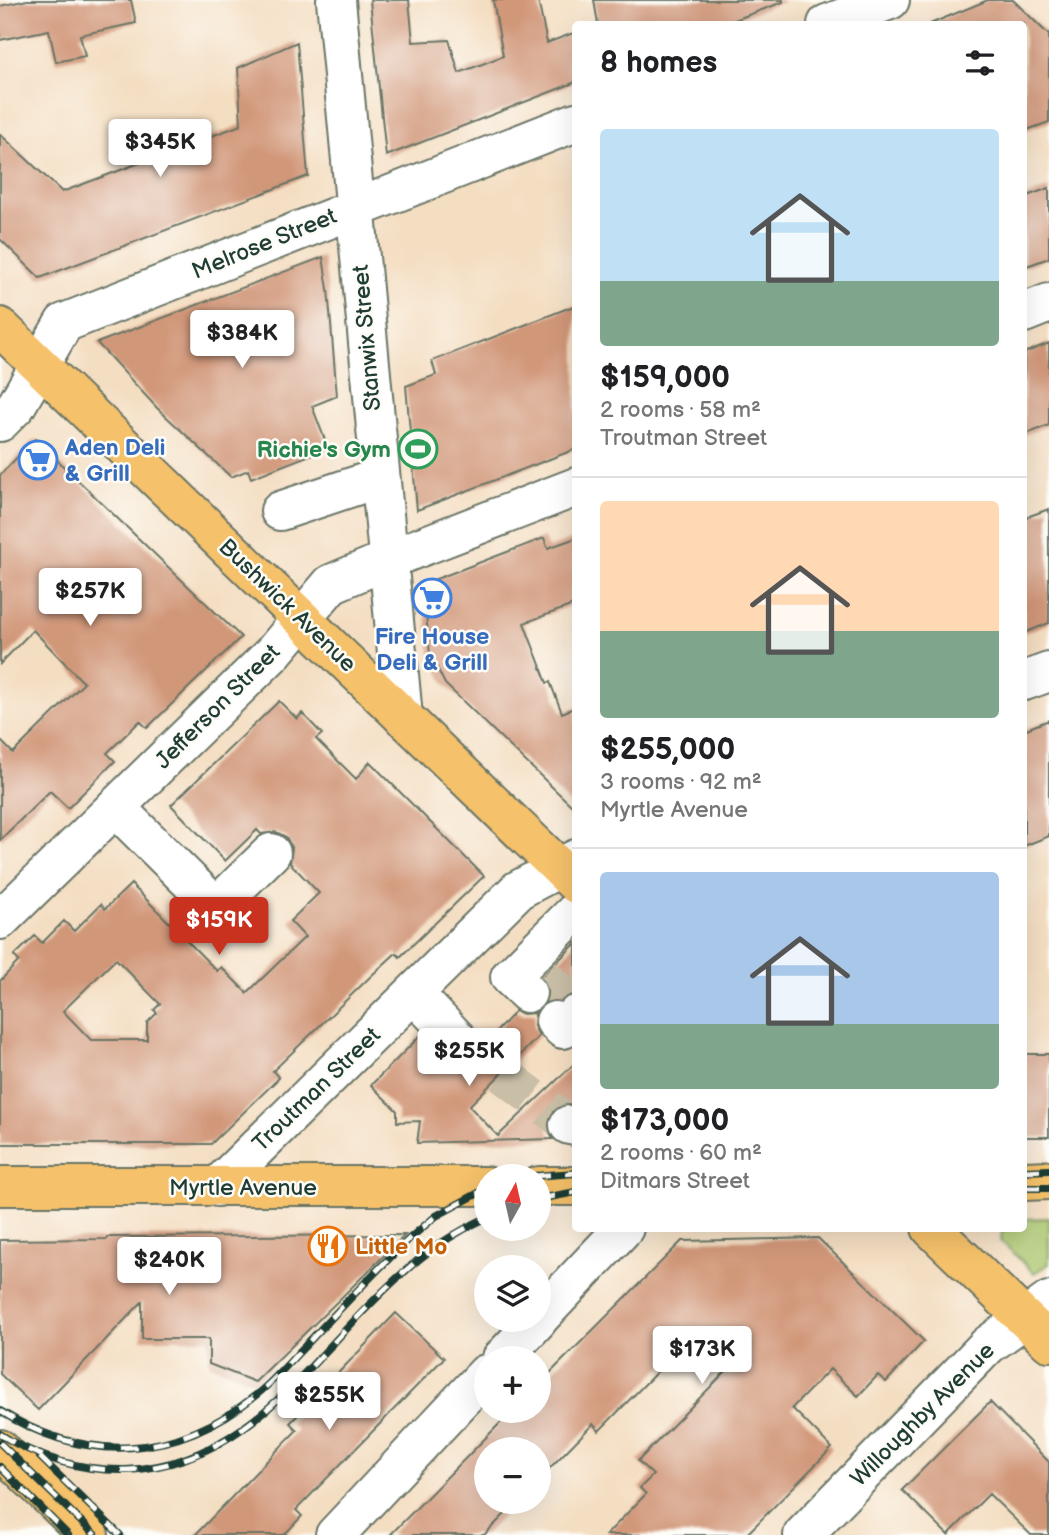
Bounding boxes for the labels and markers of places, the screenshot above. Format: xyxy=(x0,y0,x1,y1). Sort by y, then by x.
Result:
pin: $345K xyxy=(111,120,209,179)
pin: $384K xyxy=(193,310,291,370)
sports icon: Richie's Gym xyxy=(397,428,439,470)
place label: Aden Deli & Grill xyxy=(64,434,165,488)
place label: Richie's Gym xyxy=(257,436,391,464)
supermarket icon: Aden Deli & Grill xyxy=(17,439,59,481)
pin: $257K xyxy=(41,568,139,628)
supermarket icon: Fire House Deli & Grill xyxy=(411,577,453,619)
place label: Fire House Deli & Grill xyxy=(375,623,489,677)
pin: $159K xyxy=(170,898,268,957)
pin: $255K xyxy=(420,1028,518,1088)
restaurant icon: Little Mo xyxy=(307,1225,349,1267)
place label: Little Mo xyxy=(355,1233,447,1261)
pin: $240K xyxy=(120,1238,218,1297)
pin: $173K xyxy=(653,1326,751,1386)
pin: $255K xyxy=(280,1372,378,1432)

